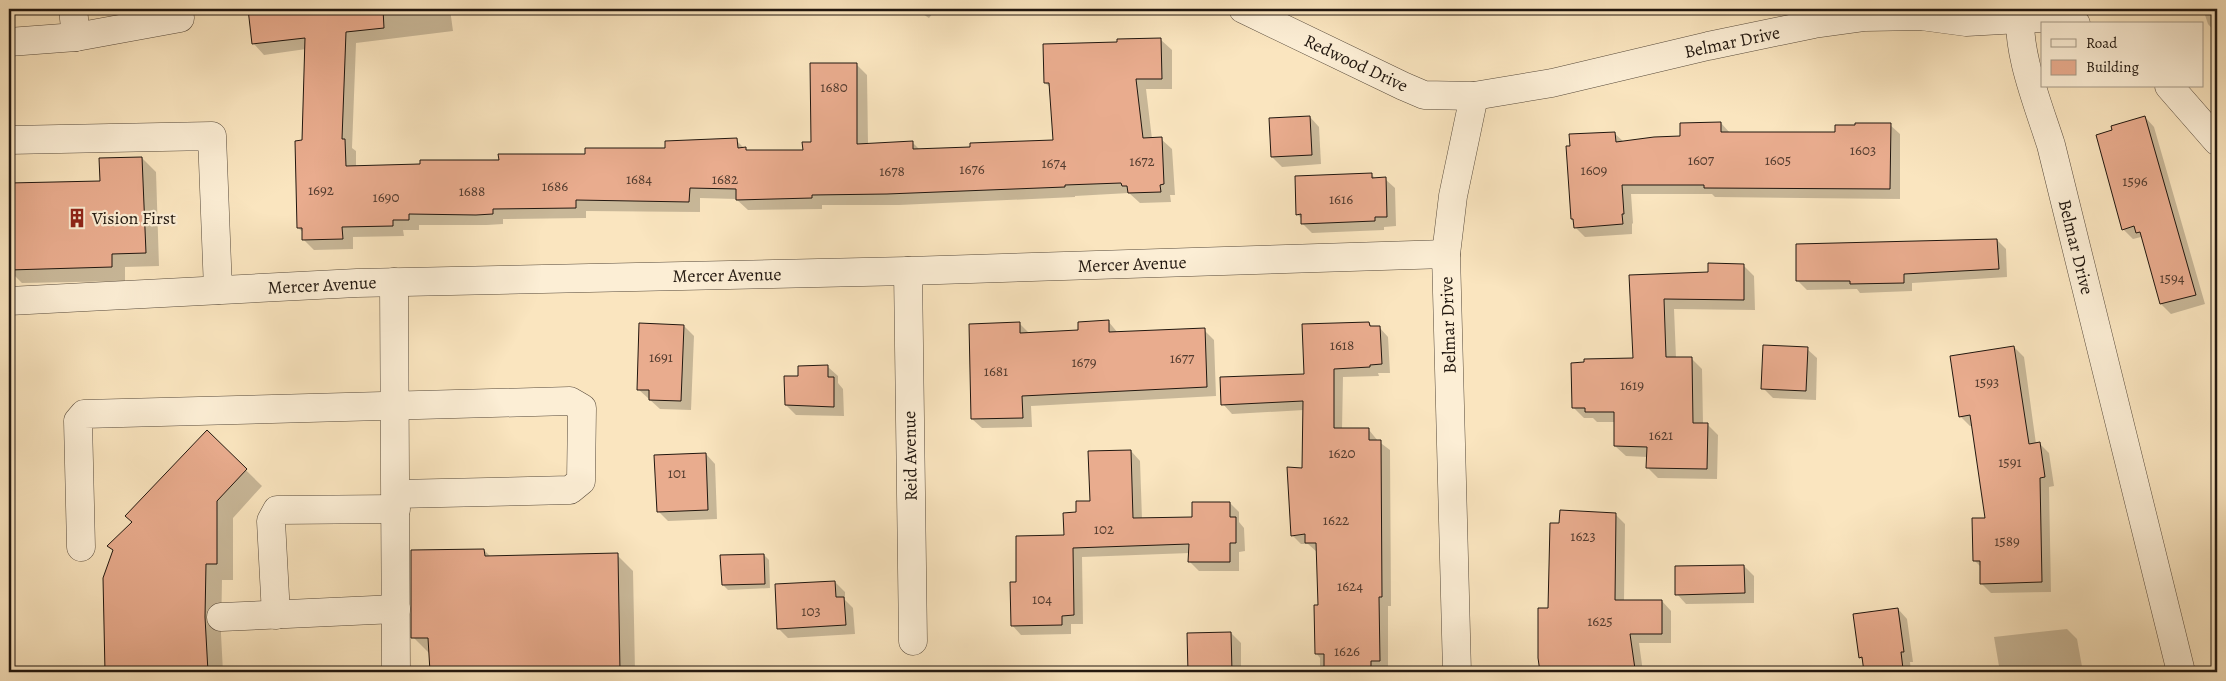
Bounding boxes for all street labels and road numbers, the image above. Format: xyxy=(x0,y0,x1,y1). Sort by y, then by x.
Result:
street label: Belmar Drive xyxy=(1682,20,1782,64)
street label: Redwood Drive xyxy=(1300,28,1412,98)
street label: Belmar Drive xyxy=(2053,197,2099,297)
street label: Mercer Avenue xyxy=(1077,250,1187,278)
street label: Mercer Avenue xyxy=(672,262,782,288)
street label: Mercer Avenue xyxy=(267,270,377,300)
street label: Belmar Drive xyxy=(1434,276,1462,374)
street label: Reid Avenue xyxy=(897,411,923,501)

